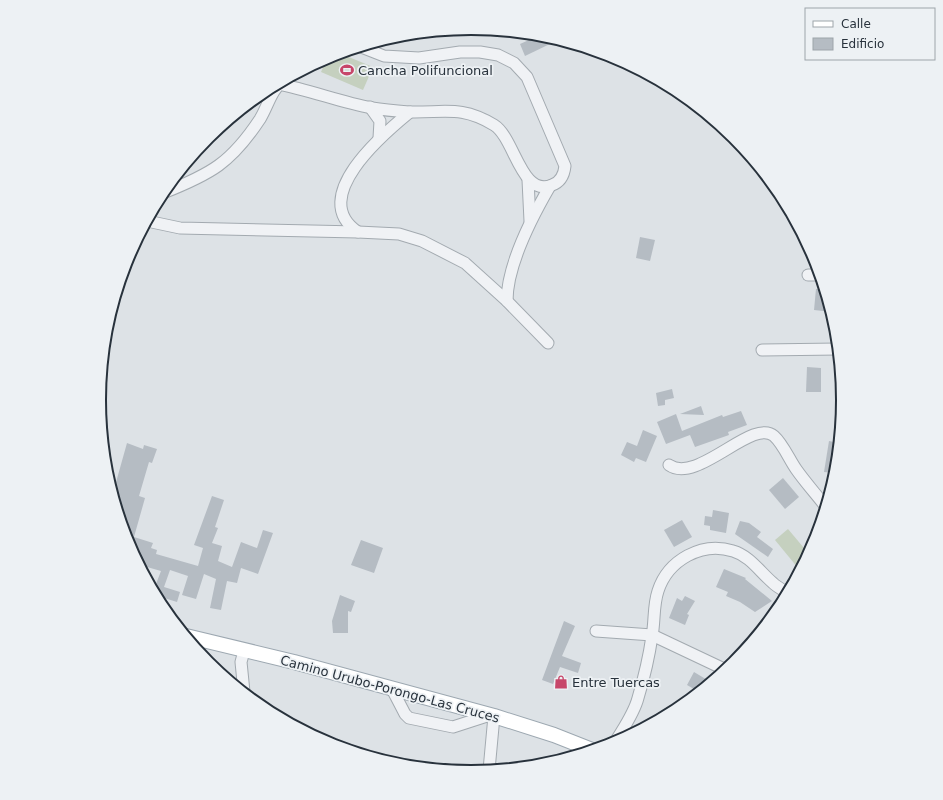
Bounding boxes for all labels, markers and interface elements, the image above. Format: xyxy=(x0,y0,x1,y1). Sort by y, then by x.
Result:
legend xyxy=(805,8,935,60)
text: Calle xyxy=(841,17,871,31)
text: Edificio xyxy=(841,37,884,51)
sports icon: Cancha Polifuncional xyxy=(339,62,355,78)
place label: Cancha Polifuncional xyxy=(358,63,493,78)
street label: Camino Urubo-Porongo-Las Cruces xyxy=(279,652,501,726)
shop icon: Entre Tuercas xyxy=(553,674,569,690)
place label: Entre Tuercas xyxy=(572,675,660,690)

